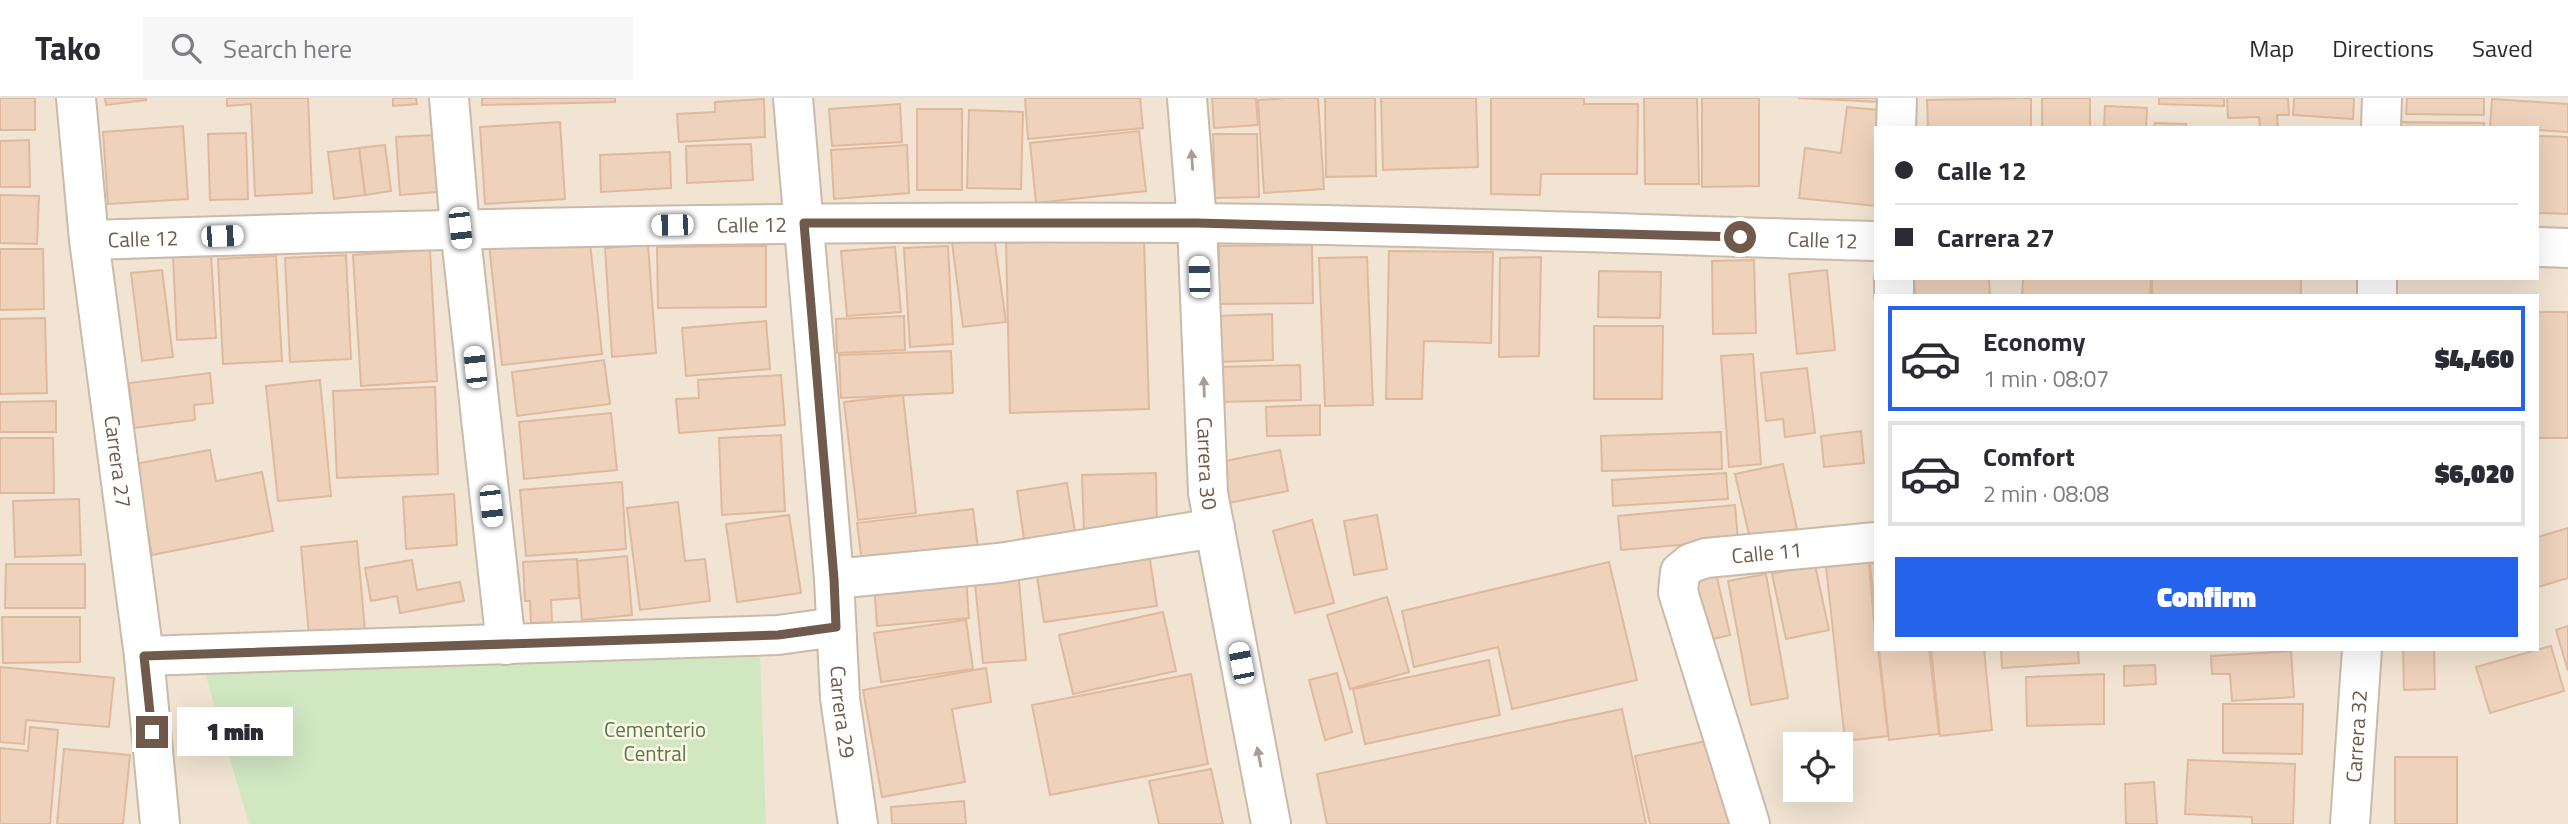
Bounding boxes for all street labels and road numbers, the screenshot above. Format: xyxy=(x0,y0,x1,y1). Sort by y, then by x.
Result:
street label: Calle 12 xyxy=(716,208,787,241)
street label: Calle 12 xyxy=(107,221,179,255)
street label: Calle 12 xyxy=(1787,222,1858,257)
street label: Carrera 27 xyxy=(96,413,140,510)
street label: Carrera 30 xyxy=(1189,416,1227,513)
street label: Calle 11 xyxy=(1730,533,1803,572)
street label: Carrera 29 xyxy=(822,665,864,760)
street label: Carrera 32 xyxy=(2337,689,2375,784)

